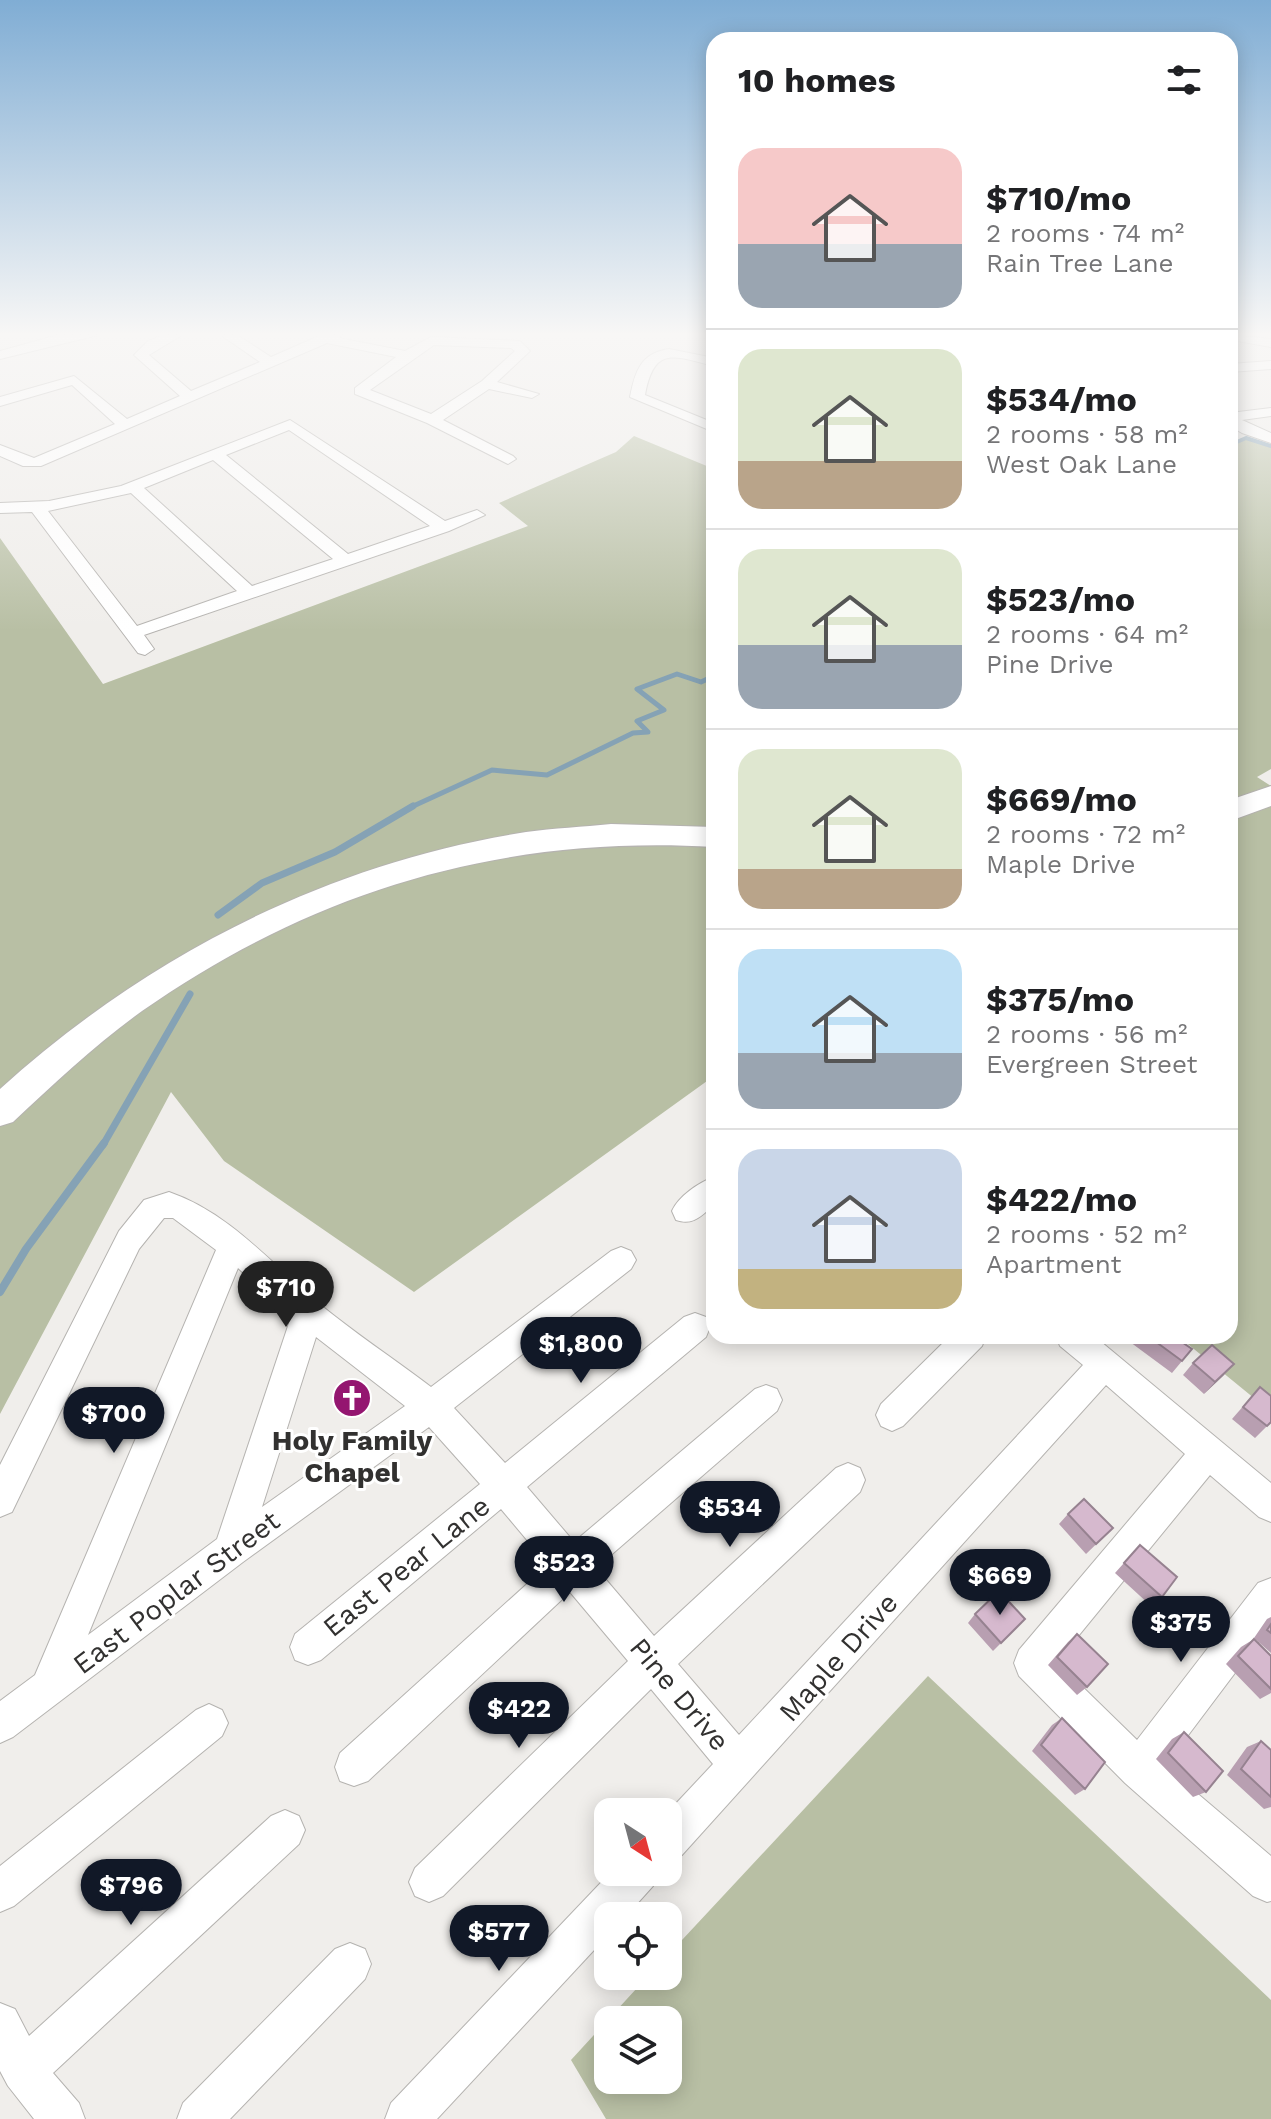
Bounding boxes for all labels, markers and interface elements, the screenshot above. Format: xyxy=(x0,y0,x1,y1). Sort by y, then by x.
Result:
icon: filters xyxy=(1162,58,1206,102)
text: 10 homes xyxy=(738,60,896,100)
text: $710/mo xyxy=(986,178,1131,218)
icon: home xyxy=(802,180,898,276)
text: 2 rooms · 74 m² xyxy=(986,218,1184,248)
text: Rain Tree Lane xyxy=(986,248,1174,278)
text: $534/mo xyxy=(986,379,1137,419)
icon: home xyxy=(802,381,898,477)
text: 2 rooms · 58 m² xyxy=(986,419,1188,449)
text: West Oak Lane xyxy=(986,449,1177,479)
text: $523/mo xyxy=(986,579,1135,619)
icon: home xyxy=(802,581,898,677)
text: 2 rooms · 64 m² xyxy=(986,619,1188,649)
text: Pine Drive xyxy=(986,649,1113,679)
text: $669/mo xyxy=(986,779,1137,819)
icon: home xyxy=(802,781,898,877)
text: 2 rooms · 72 m² xyxy=(986,819,1185,849)
text: Maple Drive xyxy=(986,849,1136,879)
text: $375/mo xyxy=(986,979,1134,1019)
icon: home xyxy=(802,981,898,1077)
text: 2 rooms · 56 m² xyxy=(986,1019,1188,1049)
text: Evergreen Street xyxy=(986,1049,1197,1079)
text: $422/mo xyxy=(986,1179,1137,1219)
icon: home xyxy=(802,1181,898,1277)
text: 2 rooms · 52 m² xyxy=(986,1219,1187,1249)
text: Apartment xyxy=(986,1249,1122,1279)
pin: $710 xyxy=(239,1261,333,1329)
text: $710 xyxy=(256,1272,316,1302)
pin: $1,800 xyxy=(516,1317,646,1385)
text: $1,800 xyxy=(538,1328,624,1358)
church icon: Holy Family Chapel xyxy=(331,1377,373,1419)
pin: $700 xyxy=(67,1387,161,1455)
text: $700 xyxy=(81,1398,147,1428)
place label: Holy Family Chapel xyxy=(272,1424,432,1489)
pin: $534 xyxy=(683,1481,777,1549)
street label: East Pear Lane xyxy=(316,1489,496,1644)
text: $534 xyxy=(698,1492,762,1522)
street label: East Poplar Street xyxy=(67,1504,286,1681)
pin: $523 xyxy=(517,1536,611,1604)
text: $523 xyxy=(533,1547,595,1577)
pin: $669 xyxy=(953,1549,1047,1617)
text: $669 xyxy=(968,1560,1032,1590)
street label: Maple Drive xyxy=(772,1586,905,1728)
pin: $375 xyxy=(1134,1596,1228,1664)
text: $375 xyxy=(1150,1607,1212,1637)
street label: Pine Drive xyxy=(623,1631,736,1757)
pin: $422 xyxy=(472,1682,566,1750)
text: $422 xyxy=(487,1693,551,1723)
north arrow xyxy=(594,1798,682,1886)
map controls xyxy=(594,1798,682,2094)
pin: $796 xyxy=(84,1859,178,1927)
text: $796 xyxy=(99,1870,163,1900)
button: locate xyxy=(594,1902,682,1990)
pin: $577 xyxy=(452,1905,546,1973)
text: $577 xyxy=(468,1916,530,1946)
button: layers xyxy=(594,2006,682,2094)

